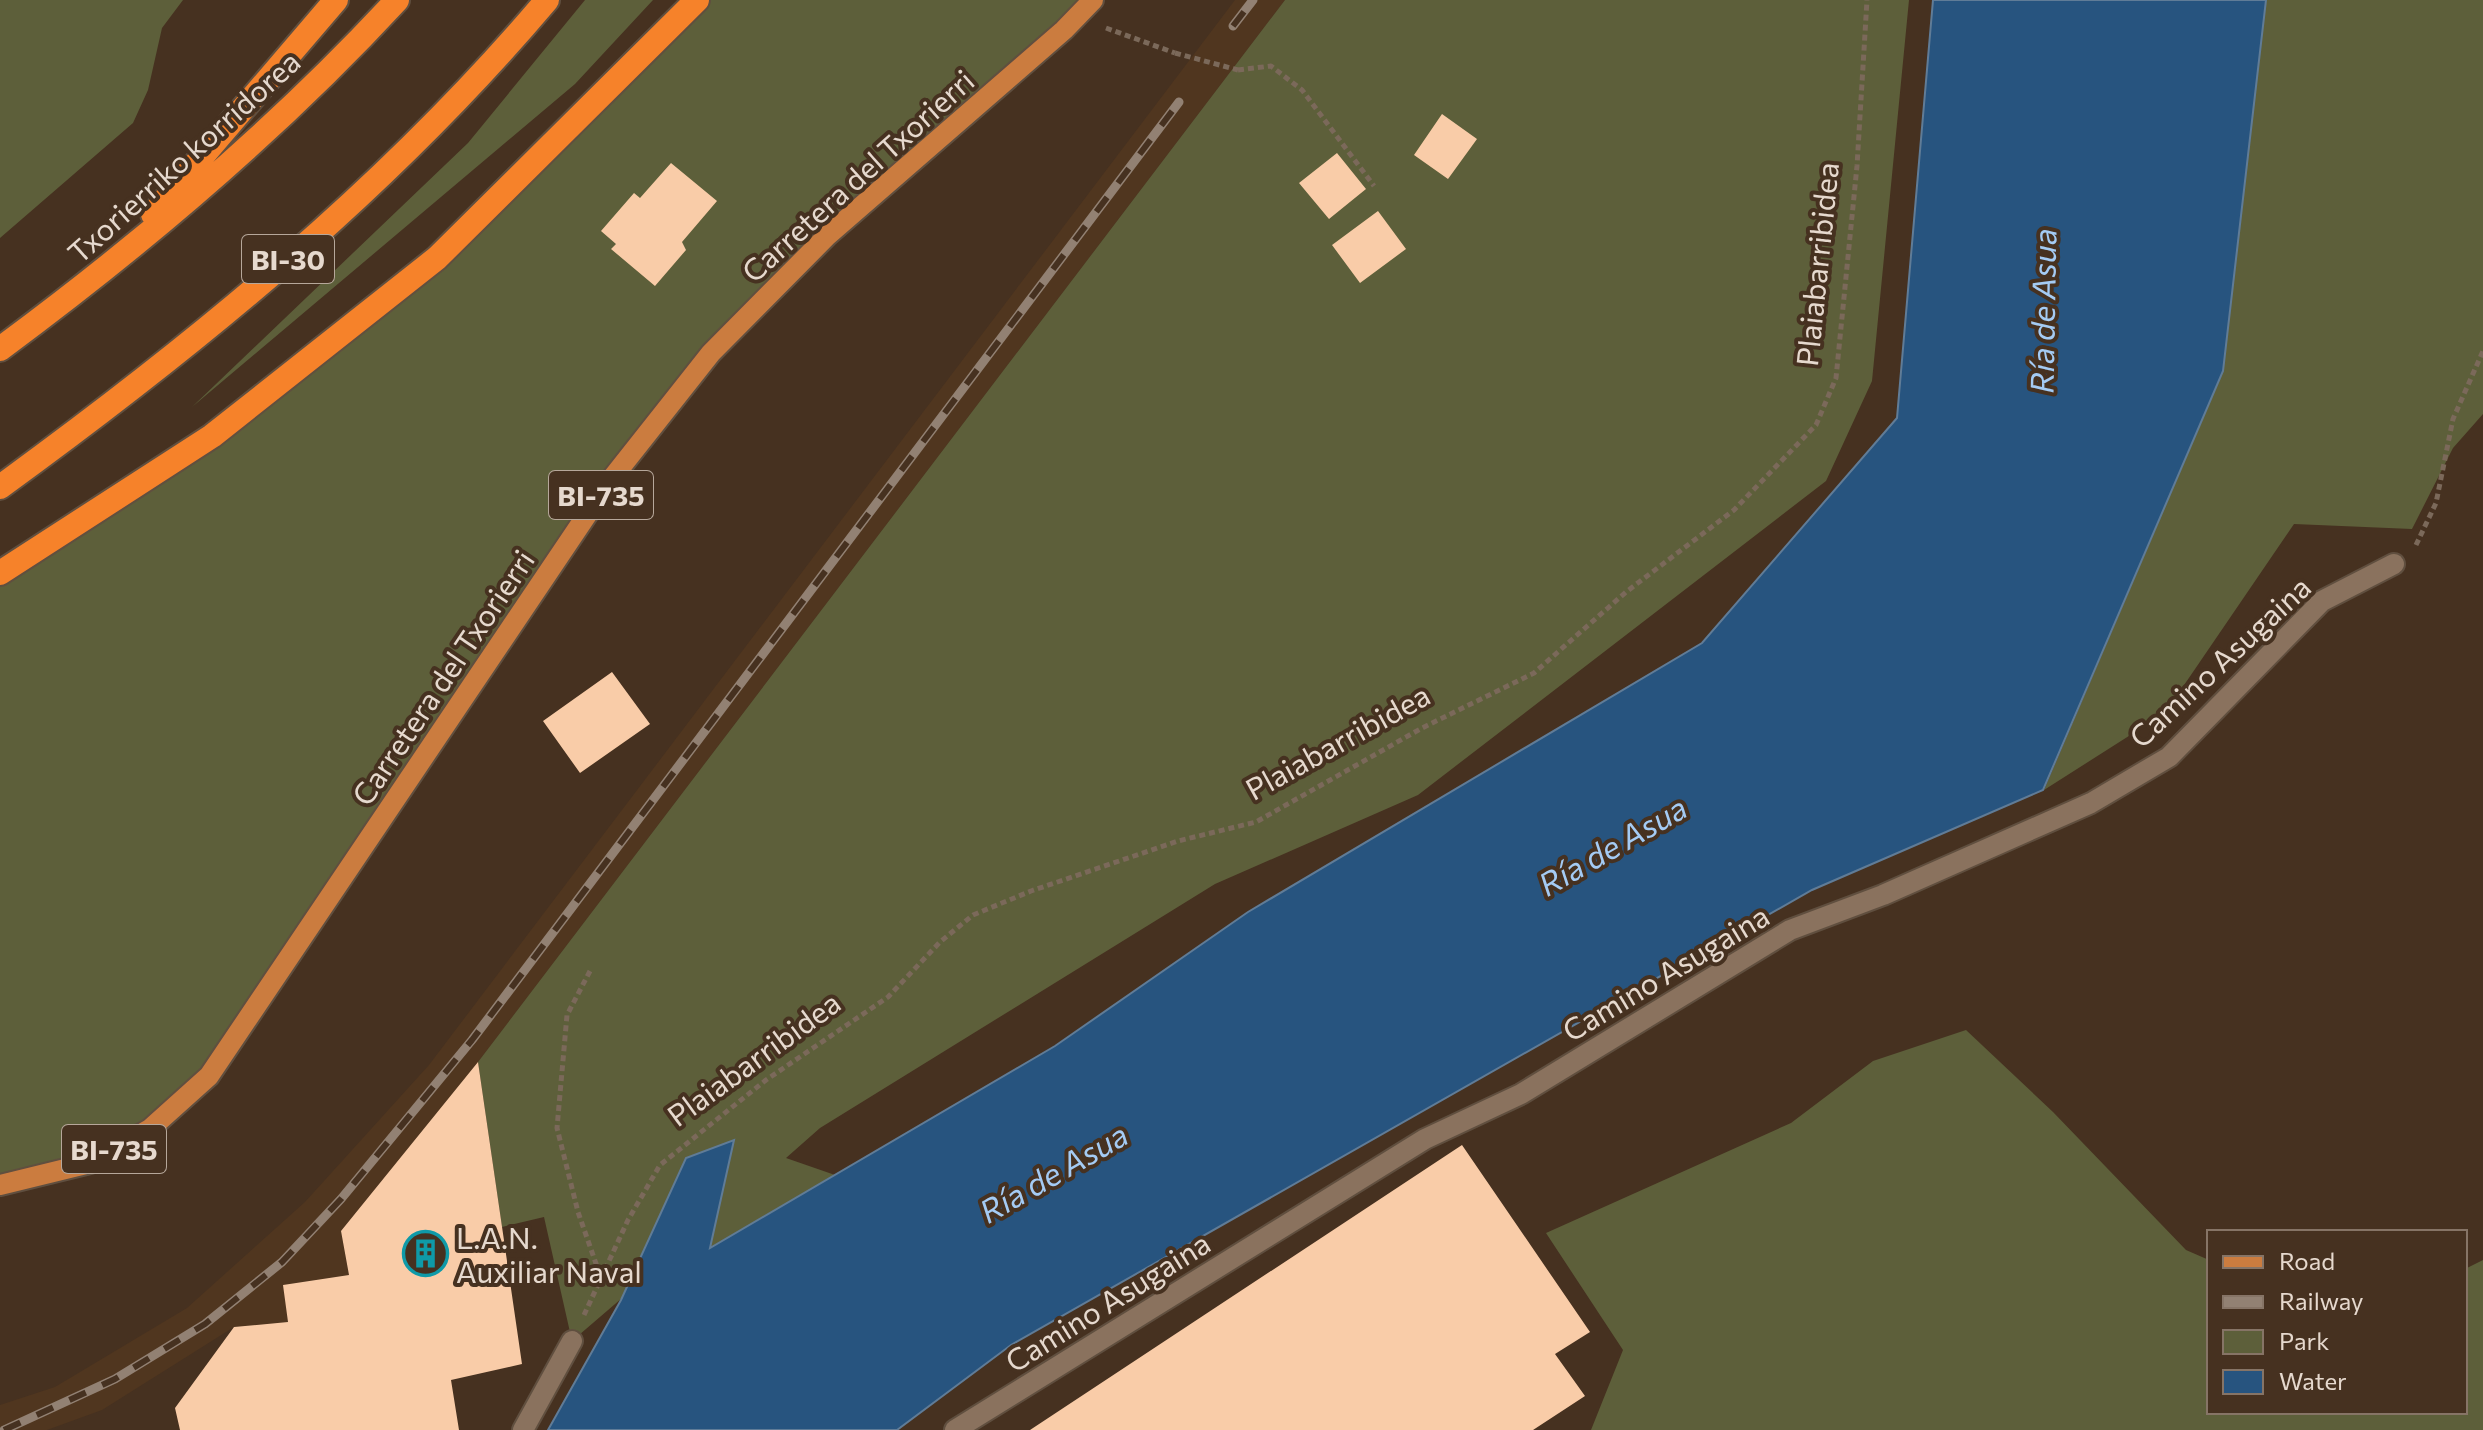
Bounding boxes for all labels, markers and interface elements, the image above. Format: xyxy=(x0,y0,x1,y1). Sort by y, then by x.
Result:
street label: Txorierriko korridorea xyxy=(59,42,307,270)
street label: Carretera del Txorierri xyxy=(733,61,981,289)
street label: Plaiabarribidea xyxy=(1787,160,1845,368)
water label: Ría de Asua xyxy=(2021,228,2063,394)
road number: BI-30 xyxy=(242,235,334,283)
road number: BI-735 xyxy=(549,471,653,519)
street label: Carretera del Txorierri xyxy=(343,542,541,812)
street label: Camino Asugaina xyxy=(2121,568,2317,754)
street label: Plaiabarribidea xyxy=(1238,675,1436,807)
water label: Ría de Asua xyxy=(1530,786,1694,904)
street label: Camino Asugaina xyxy=(1555,896,1775,1048)
street label: Plaiabarribidea xyxy=(659,983,847,1133)
water label: Ría de Asua xyxy=(971,1113,1135,1231)
road number: BI-735 xyxy=(62,1125,166,1173)
place label: L.A.N. Auxiliar Naval xyxy=(456,1218,642,1289)
street label: Camino Asugaina xyxy=(998,1223,1216,1379)
building icon: L.A.N. Auxiliar Naval xyxy=(401,1229,449,1277)
legend xyxy=(2207,1230,2467,1414)
text: Road xyxy=(2279,1246,2335,1275)
text: Railway xyxy=(2279,1286,2364,1315)
text: Park xyxy=(2279,1326,2329,1355)
text: Water xyxy=(2279,1366,2347,1395)

